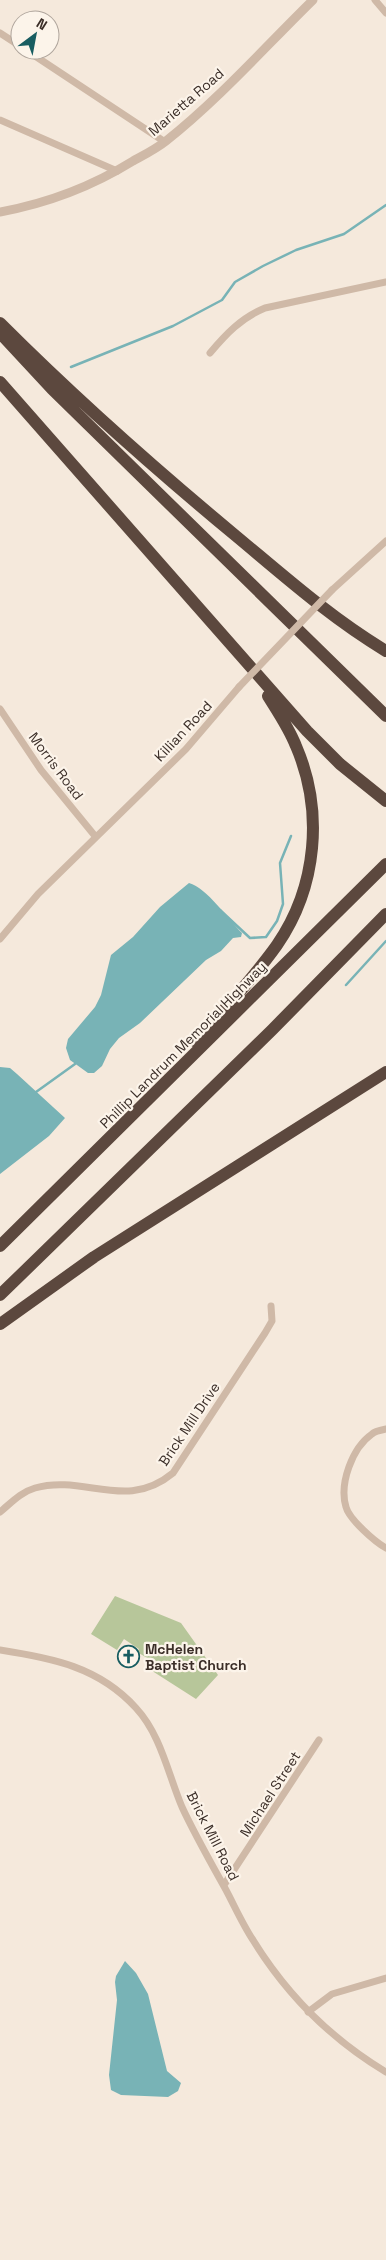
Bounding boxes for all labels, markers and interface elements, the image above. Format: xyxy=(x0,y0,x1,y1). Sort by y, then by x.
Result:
north arrow xyxy=(10,10,60,60)
text: N xyxy=(33,14,51,34)
street label: Marietta Road xyxy=(145,64,227,140)
street label: Killian Road xyxy=(150,697,216,765)
street label: Morris Road xyxy=(25,729,87,803)
street label: Phillip Landrum Memorial Highway xyxy=(96,958,270,1132)
street label: Brick Mill Drive xyxy=(154,1379,224,1469)
place label: McHelen Baptist Church xyxy=(145,1640,247,1674)
church icon: McHelen Baptist Church xyxy=(117,1645,141,1669)
street label: Michael Street xyxy=(236,1748,304,1840)
street label: Brick Mill Road xyxy=(183,1788,243,1884)

